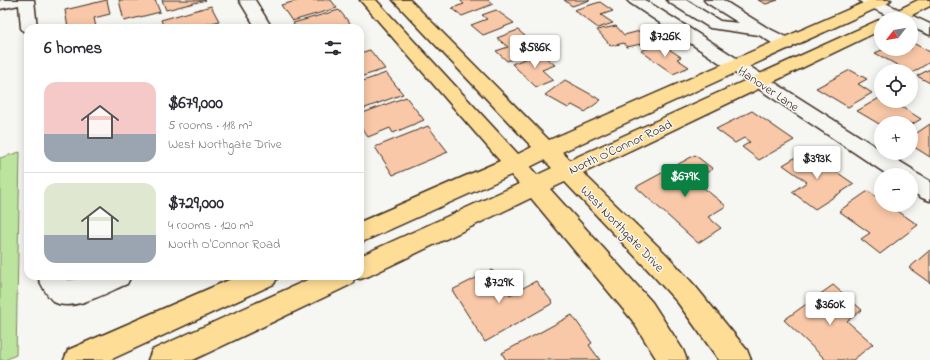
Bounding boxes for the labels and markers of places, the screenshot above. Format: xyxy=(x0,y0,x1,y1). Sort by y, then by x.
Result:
pin: $726K xyxy=(637,24,693,58)
pin: $586K xyxy=(507,35,563,69)
pin: $393K xyxy=(789,146,845,180)
pin: $679K xyxy=(657,164,713,198)
pin: $729K xyxy=(471,270,527,304)
pin: $360K xyxy=(802,292,858,326)

